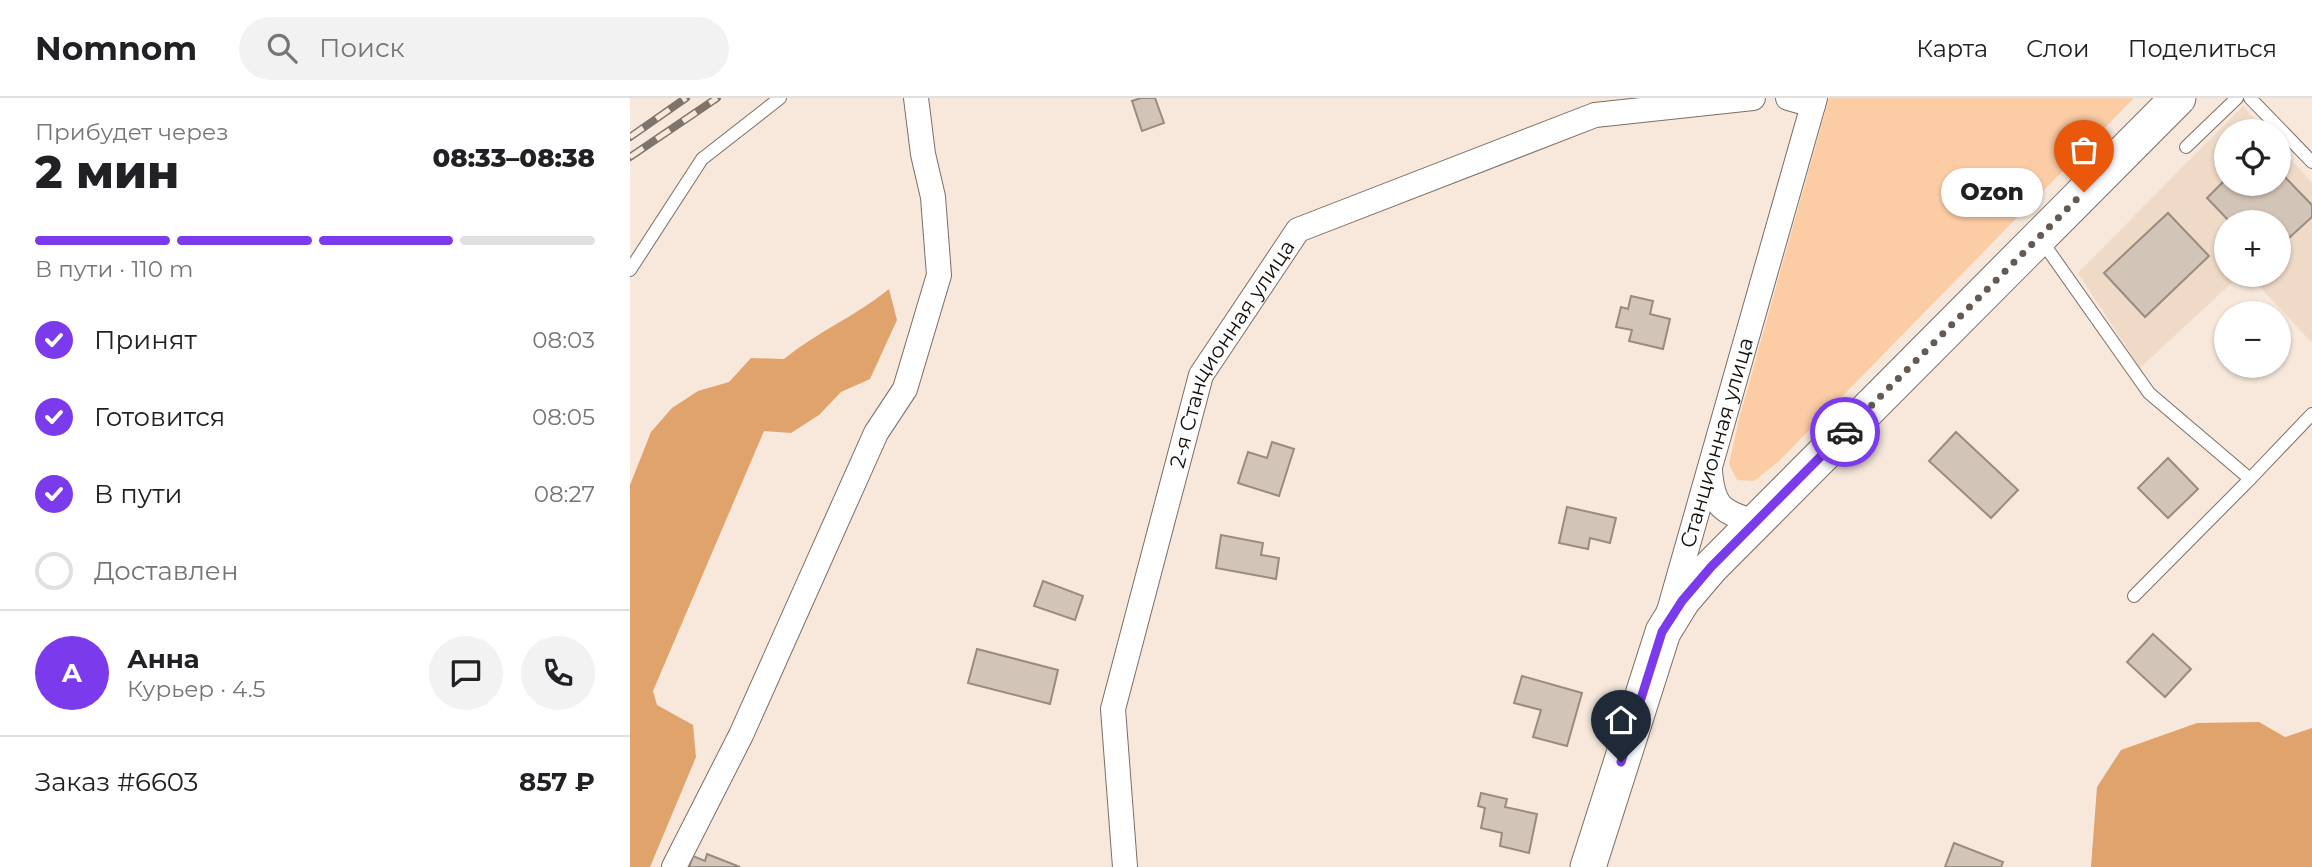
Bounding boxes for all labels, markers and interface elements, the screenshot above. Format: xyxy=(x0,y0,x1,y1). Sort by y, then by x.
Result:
search box xyxy=(239,17,729,80)
text: Nomnom xyxy=(35,28,197,68)
icon: search xyxy=(263,29,301,67)
text: Поиск xyxy=(319,32,405,64)
text: Карта xyxy=(1916,34,1988,63)
text: Слои xyxy=(2026,34,2090,63)
text: Поделиться xyxy=(2128,34,2277,63)
text: Прибудет через xyxy=(35,118,229,146)
map controls xyxy=(2214,119,2291,378)
button: locate xyxy=(2214,119,2291,196)
pin xyxy=(2054,120,2114,192)
icon: bag xyxy=(2065,131,2103,169)
text: 08:33–08:38 xyxy=(433,142,595,174)
text: 2 мин xyxy=(35,143,179,200)
callout: Ozon xyxy=(1940,168,2042,217)
text: Ozon xyxy=(1960,178,2024,206)
button: + xyxy=(2214,210,2291,287)
street label: 2-я Станционная улица xyxy=(1164,235,1300,470)
text: В пути · 110 m xyxy=(35,255,193,283)
button: − xyxy=(2214,301,2291,378)
icon: check xyxy=(35,321,73,359)
text: Принят xyxy=(94,324,197,356)
text: 08:03 xyxy=(532,326,595,354)
street label: Станционная улица xyxy=(1675,334,1758,551)
courier xyxy=(1810,397,1880,467)
icon: check xyxy=(35,398,73,436)
text: Готовится xyxy=(94,401,225,433)
text: 08:05 xyxy=(532,403,595,431)
icon: car xyxy=(1826,413,1864,451)
icon: check xyxy=(35,475,73,513)
text: В пути xyxy=(94,478,183,510)
text: 08:27 xyxy=(534,480,595,508)
text: Доставлен xyxy=(94,555,239,587)
button: chat xyxy=(429,636,503,710)
button: phone xyxy=(521,636,595,710)
text: Анна xyxy=(127,643,200,675)
text: А xyxy=(62,657,82,689)
text: Курьер · 4.5 xyxy=(127,675,266,703)
pin xyxy=(1591,690,1651,762)
icon: home xyxy=(1602,701,1640,739)
text: Заказ #6603 xyxy=(35,766,198,798)
text: 857 ₽ xyxy=(519,766,595,798)

